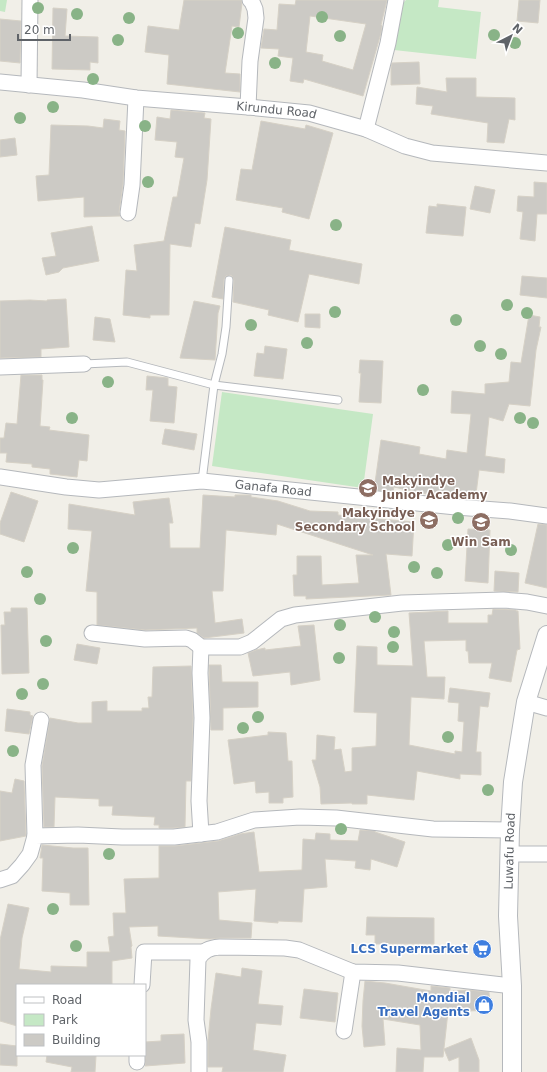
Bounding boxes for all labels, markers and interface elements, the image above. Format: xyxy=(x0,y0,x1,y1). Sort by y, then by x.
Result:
scale bar xyxy=(18,16,70,42)
north arrow xyxy=(491,16,531,56)
text: N xyxy=(510,21,525,37)
text: 20 m xyxy=(24,23,55,37)
street label: Kirundu Road xyxy=(236,99,318,122)
place label: Makyindye Junior Academy xyxy=(381,474,488,502)
street label: Ganafa Road xyxy=(234,477,312,499)
school or university icon: Makyindye Junior Academy xyxy=(357,477,379,499)
place label: Makyindye Secondary School xyxy=(295,506,415,534)
school or university icon: Makyindye Secondary School xyxy=(418,509,440,531)
school or university icon: Win Sam xyxy=(470,511,492,533)
place label: Win Sam xyxy=(451,535,511,549)
street label: Luwafu Road xyxy=(502,812,518,890)
supermarket icon: LCS Supermarket xyxy=(471,938,493,960)
place label: LCS Supermarket xyxy=(351,942,468,956)
legend xyxy=(16,984,146,1056)
place label: Mondial Travel Agents xyxy=(377,991,470,1019)
text: Road xyxy=(52,993,82,1007)
shop icon: Mondial Travel Agents xyxy=(473,994,495,1016)
text: Park xyxy=(52,1013,78,1027)
text: Building xyxy=(52,1033,101,1047)

